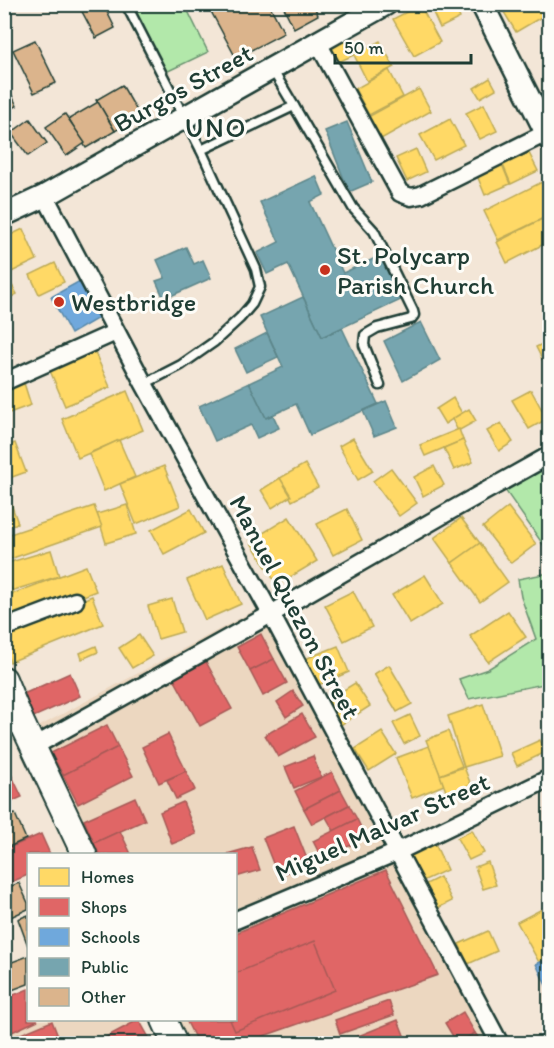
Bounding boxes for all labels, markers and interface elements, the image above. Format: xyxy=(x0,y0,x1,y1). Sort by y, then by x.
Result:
scale bar xyxy=(335,27,472,65)
street label: Burgos Street xyxy=(108,36,258,139)
text: 50 m xyxy=(344,37,384,59)
district label: UNO xyxy=(185,110,247,144)
place label: St. Polycarp Parish Church xyxy=(337,239,494,301)
marker: St. Polycarp Parish Church xyxy=(318,263,332,277)
place label: Westbridge xyxy=(71,286,196,318)
marker: Westbridge xyxy=(52,295,66,309)
street label: Manuel Quezon Street xyxy=(222,489,368,725)
street label: Miguel Malvar Street xyxy=(270,765,495,889)
legend xyxy=(27,853,237,1021)
text: Homes xyxy=(81,866,134,888)
text: Shops xyxy=(81,896,127,918)
text: Schools xyxy=(81,926,140,948)
text: Public xyxy=(81,956,129,978)
text: Other xyxy=(81,986,127,1008)

